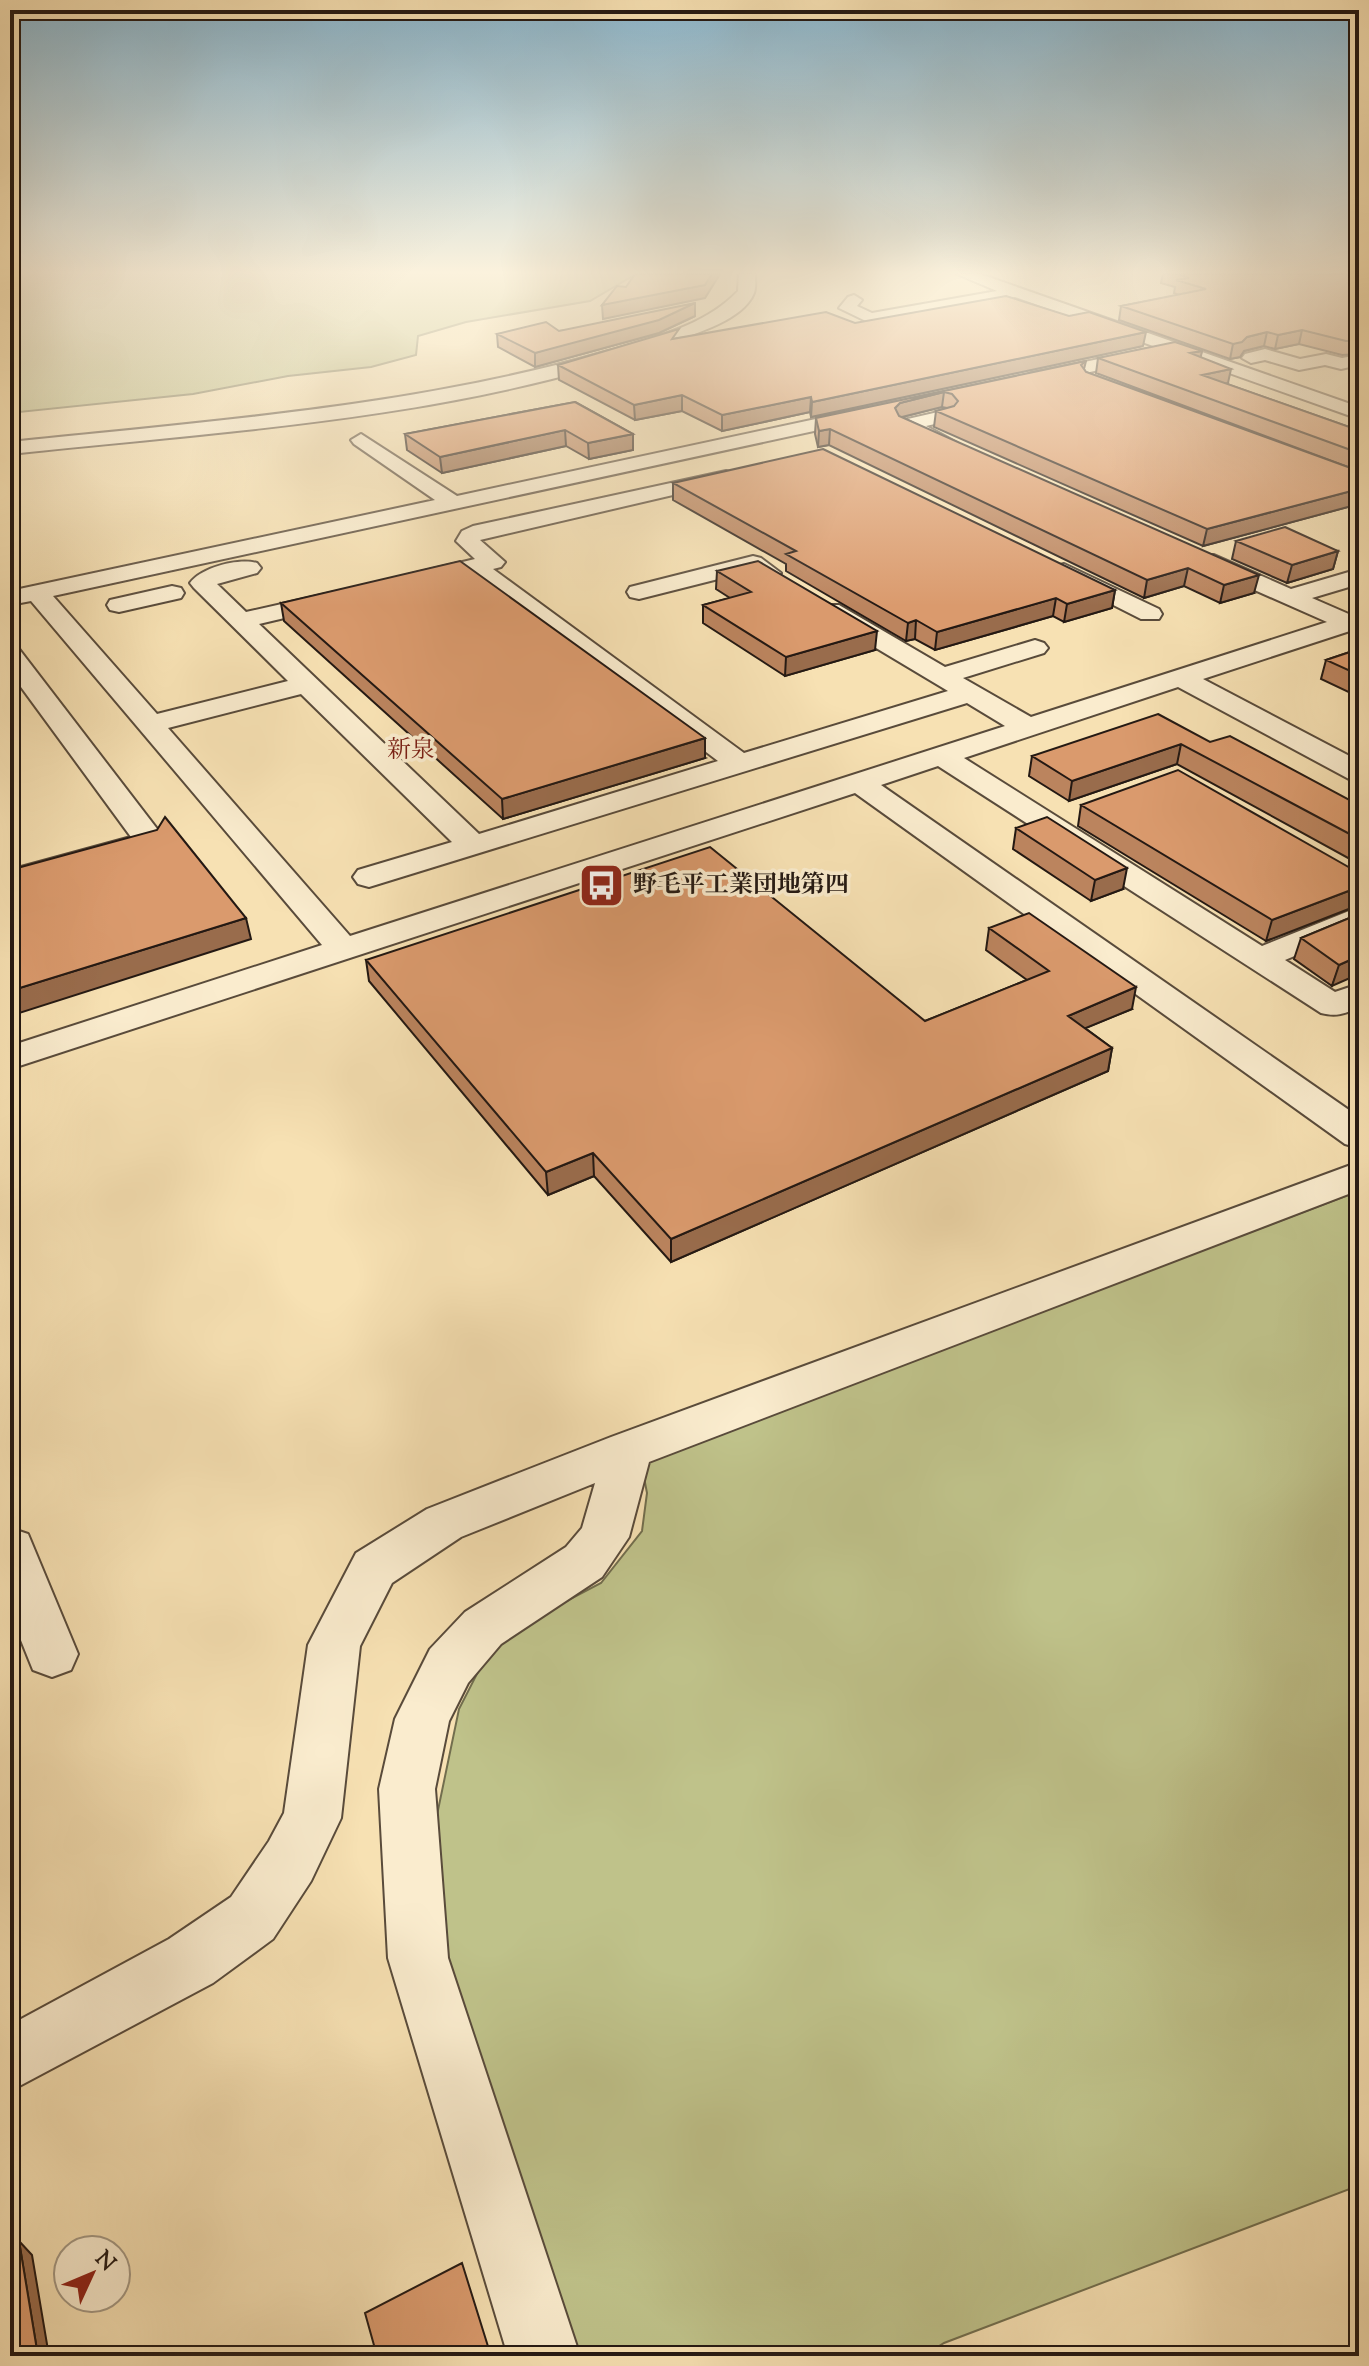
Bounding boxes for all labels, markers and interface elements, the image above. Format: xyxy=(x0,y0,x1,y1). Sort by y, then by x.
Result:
district label: 新泉 xyxy=(387,734,435,768)
bus stop icon: 野毛平工業団地第四 xyxy=(578,862,626,910)
place label: 野毛平工業団地第四 xyxy=(633,869,849,903)
north arrow xyxy=(52,2234,132,2314)
text: N xyxy=(87,2245,122,2280)

